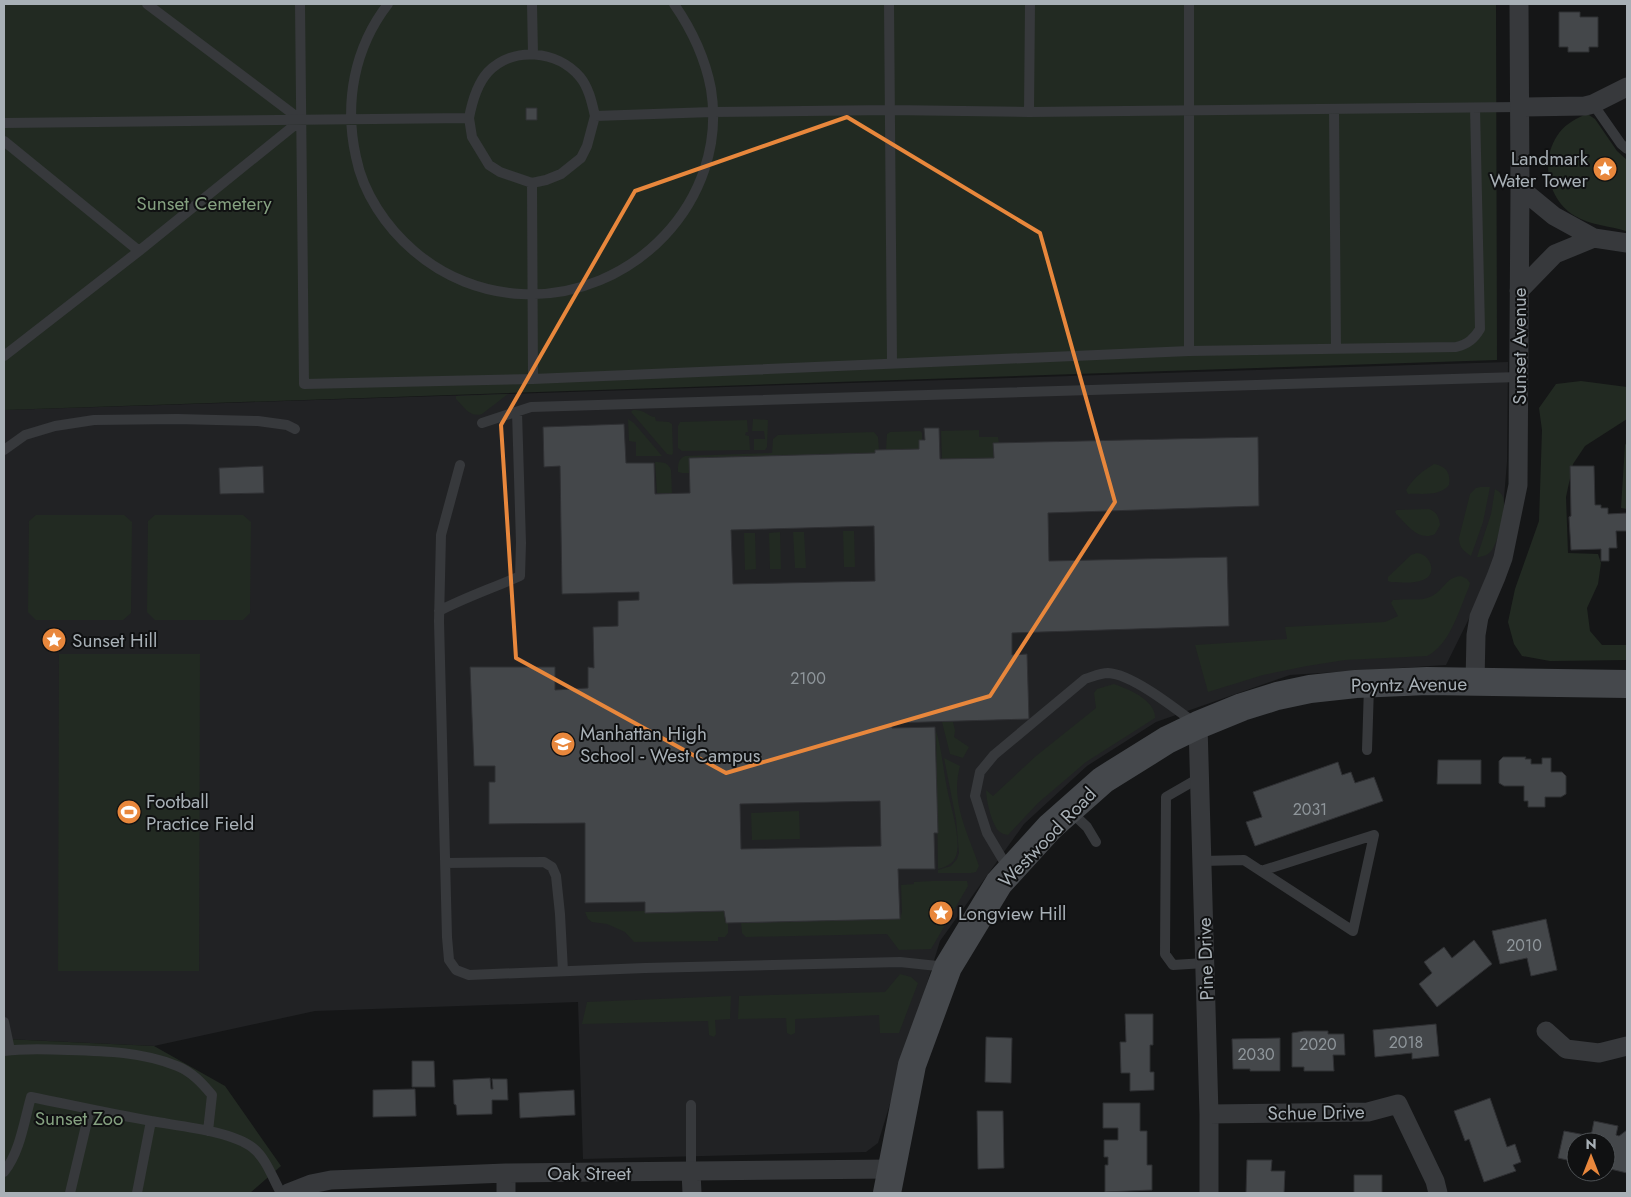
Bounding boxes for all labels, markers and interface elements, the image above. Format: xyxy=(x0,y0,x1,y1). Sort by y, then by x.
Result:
place label: Landmark Water Tower xyxy=(1489,145,1589,194)
place icon: Landmark Water Tower xyxy=(1592,156,1618,182)
park label: Sunset Cemetery xyxy=(136,190,272,217)
street label: Sunset Avenue xyxy=(1506,287,1533,405)
place icon: Sunset Hill xyxy=(41,627,67,653)
place label: Sunset Hill xyxy=(72,627,157,654)
house number: 2100 xyxy=(790,667,826,690)
street label: Poyntz Avenue xyxy=(1351,670,1468,699)
place label: Manhattan High School - West Campus xyxy=(580,720,761,769)
school or university icon: Manhattan High School - West Campus xyxy=(550,731,576,757)
street label: Westwood Road xyxy=(992,781,1102,894)
place label: Football Practice Field xyxy=(146,788,254,837)
house number: 2031 xyxy=(1293,798,1327,821)
sports icon: Football Practice Field xyxy=(116,799,142,825)
place icon: Longview Hill xyxy=(928,900,954,926)
place label: Longview Hill xyxy=(958,900,1066,927)
street label: Pine Drive xyxy=(1191,917,1220,1001)
house number: 2010 xyxy=(1506,934,1542,957)
house number: 2018 xyxy=(1389,1031,1423,1054)
house number: 2020 xyxy=(1299,1033,1337,1056)
house number: 2030 xyxy=(1237,1043,1275,1066)
street label: Schue Drive xyxy=(1267,1098,1365,1127)
park label: Sunset Zoo xyxy=(35,1105,123,1132)
north arrow xyxy=(1566,1132,1616,1182)
text: N xyxy=(1585,1134,1597,1154)
street label: Oak Street xyxy=(547,1160,631,1187)

